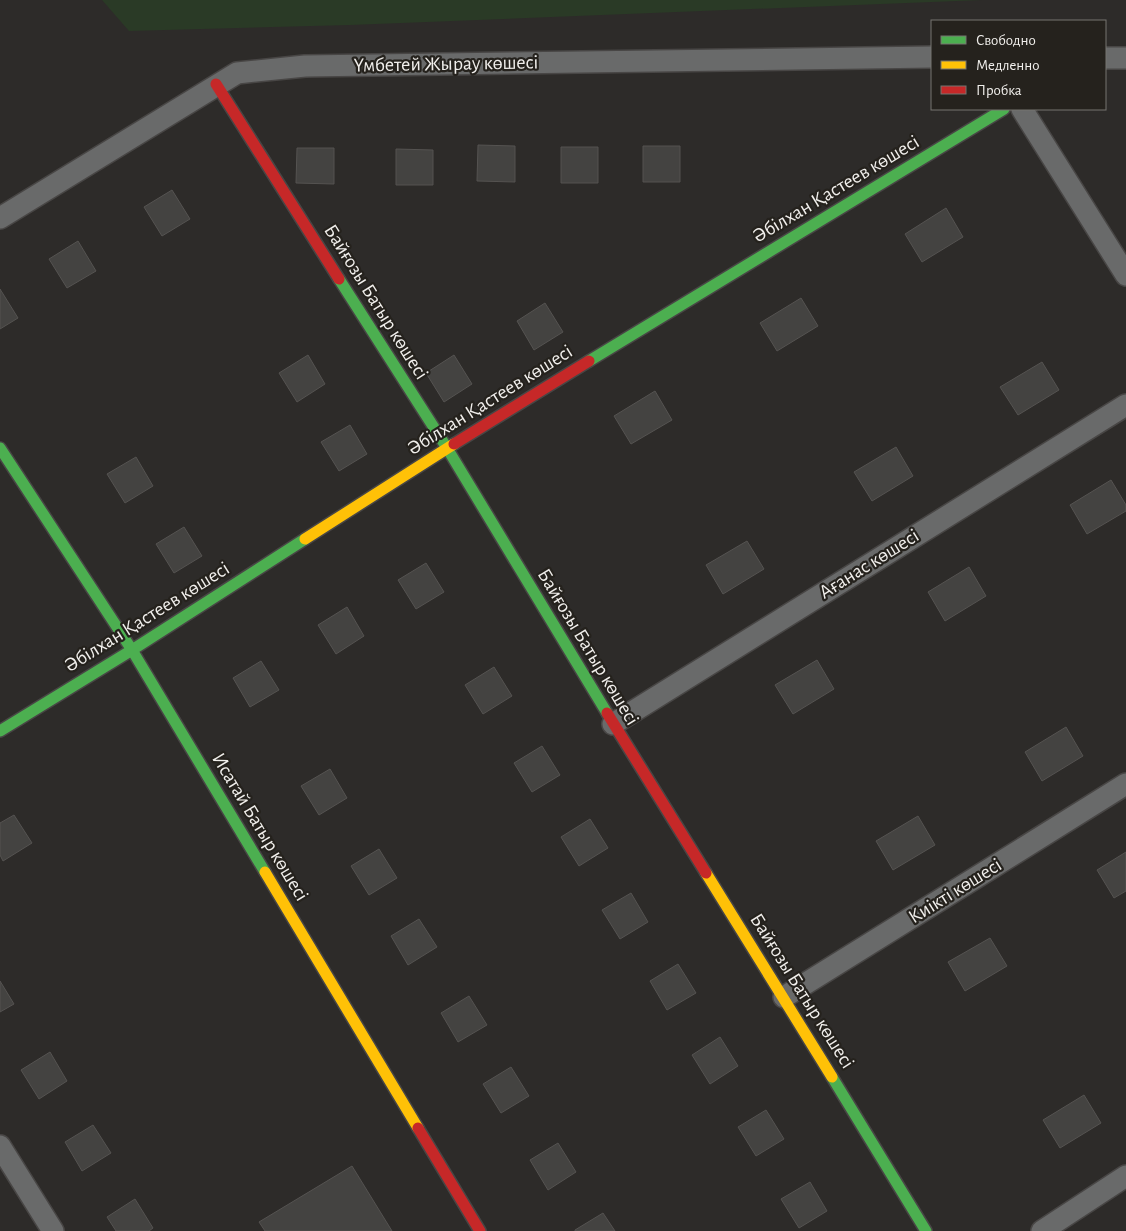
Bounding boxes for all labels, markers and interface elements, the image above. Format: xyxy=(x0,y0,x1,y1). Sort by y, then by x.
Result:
legend xyxy=(931,20,1106,110)
text: Свободно xyxy=(976,33,1036,48)
street label: Үмбетей Жырау көшесі xyxy=(353,52,539,76)
text: Медленно xyxy=(976,58,1040,73)
text: Пробка xyxy=(976,83,1022,98)
street label: Әбілхан Қастеев көшесі xyxy=(749,131,923,247)
street label: Байғозы Батыр көшесі xyxy=(320,221,432,383)
street label: Әбілхан Қастеев көшесі xyxy=(404,341,576,459)
street label: Ағанас көшесі xyxy=(816,525,922,603)
street label: Әбілхан Қастеев көшесі xyxy=(61,558,233,676)
street label: Байғозы Батыр көшесі xyxy=(533,565,643,729)
street label: Исатай Батыр көшесі xyxy=(208,750,312,904)
street label: Киікті көшесі xyxy=(905,855,1005,927)
street label: Байғозы Батыр көшесі xyxy=(746,910,858,1072)

